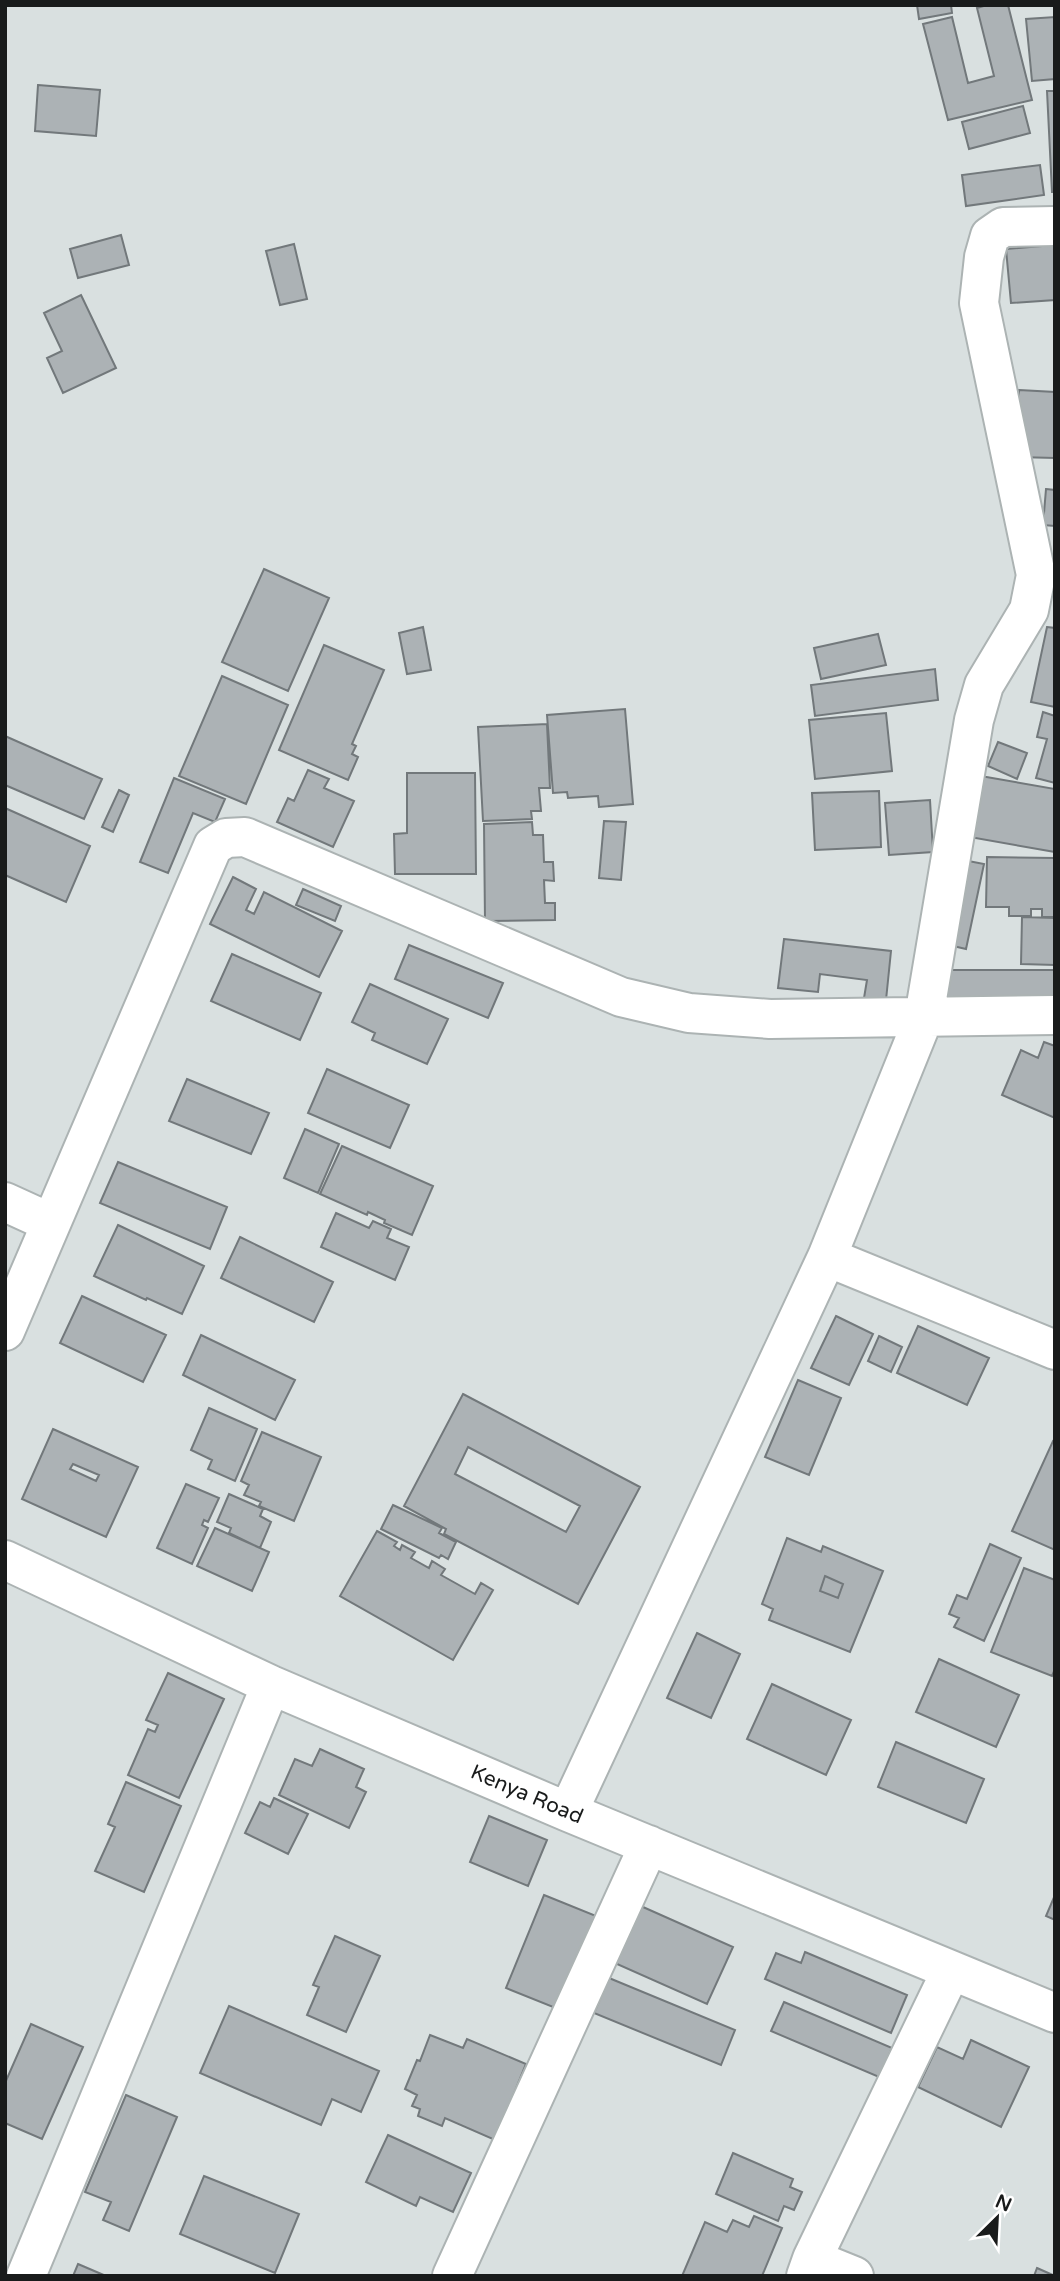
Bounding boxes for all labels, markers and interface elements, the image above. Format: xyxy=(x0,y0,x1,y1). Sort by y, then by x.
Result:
street label: Kenya Road xyxy=(467,1760,587,1829)
north arrow xyxy=(962,2183,1032,2253)
text: N xyxy=(992,2190,1015,2217)

